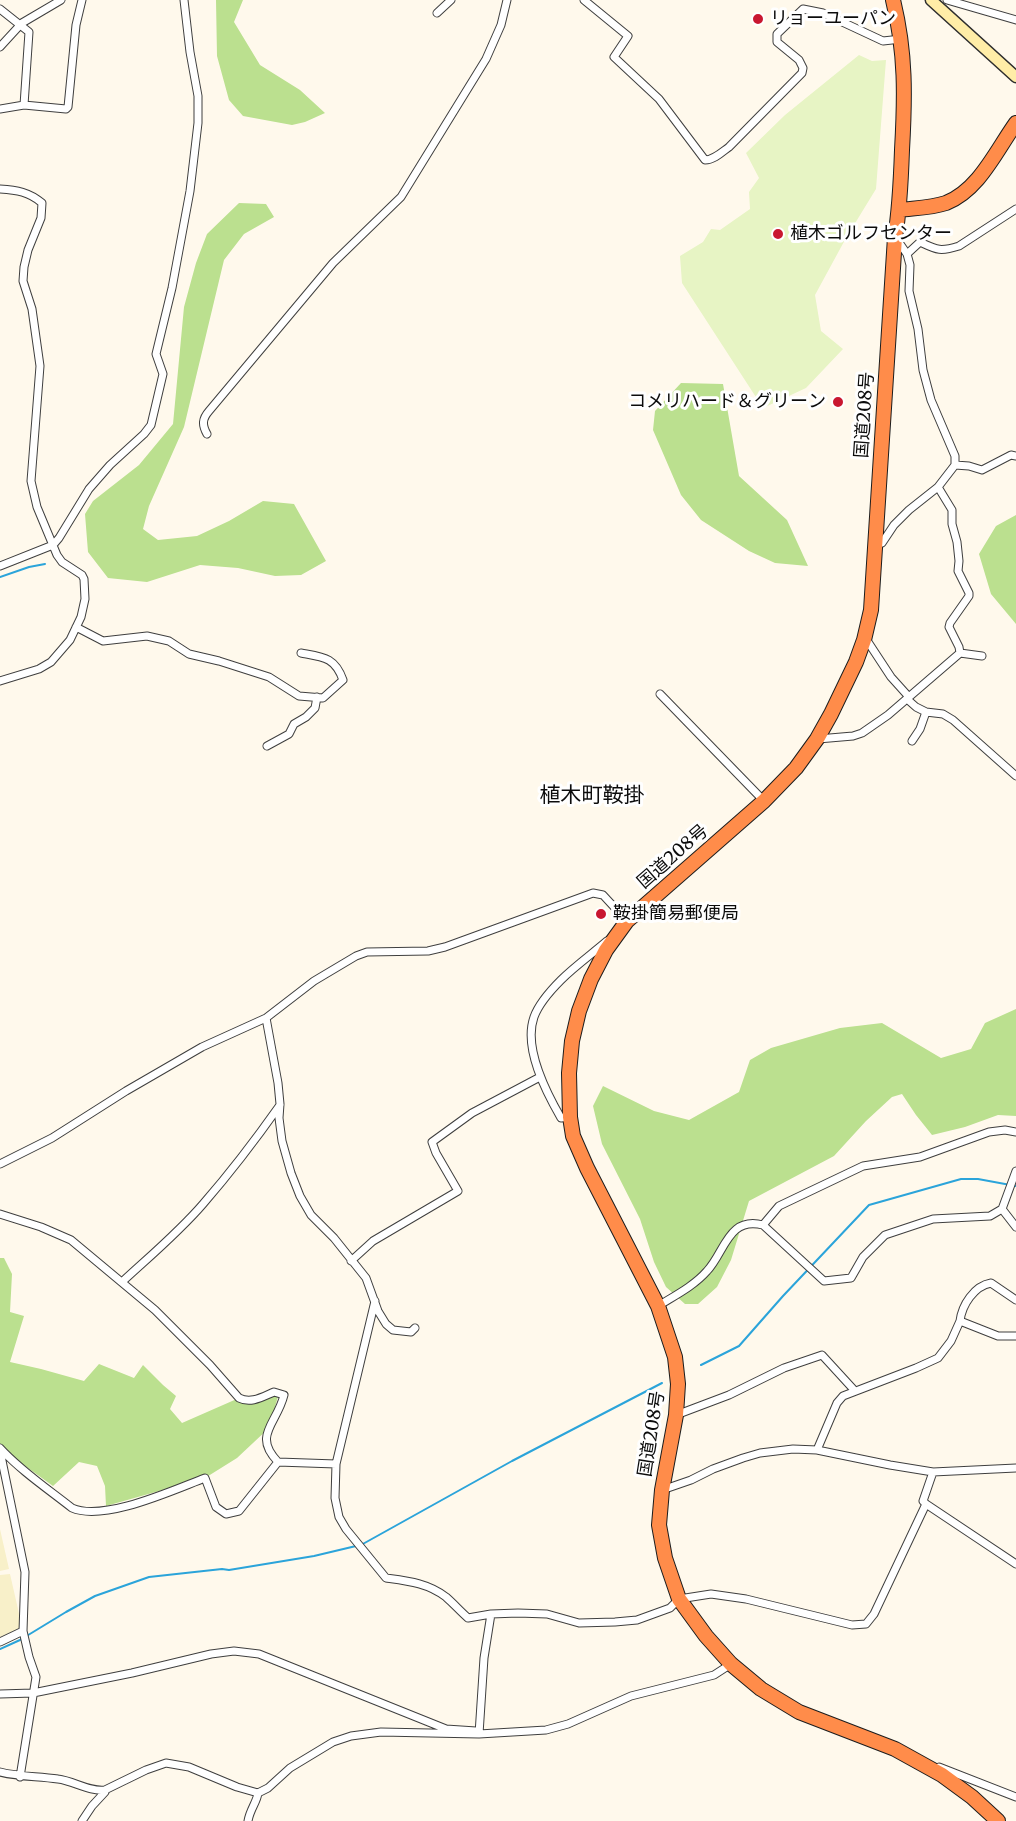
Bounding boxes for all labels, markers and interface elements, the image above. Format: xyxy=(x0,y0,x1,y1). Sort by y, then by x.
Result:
place label: リョーユーパン xyxy=(770,8,896,30)
marker: リョーユーパン xyxy=(751,12,765,26)
place label: 植木ゴルフセンター xyxy=(790,223,952,245)
marker: 植木ゴルフセンター xyxy=(771,227,785,241)
street label: 国道208号 xyxy=(851,371,879,459)
place label: コメリハード＆グリーン xyxy=(628,391,826,413)
marker: コメリハード＆グリーン xyxy=(831,395,845,409)
district label: 植木町鞍掛 xyxy=(540,783,644,809)
street label: 国道208号 xyxy=(633,820,713,894)
place label: 鞍掛簡易郵便局 xyxy=(613,903,739,925)
marker: 鞍掛簡易郵便局 xyxy=(594,907,608,921)
street label: 国道208号 xyxy=(635,1390,669,1478)

